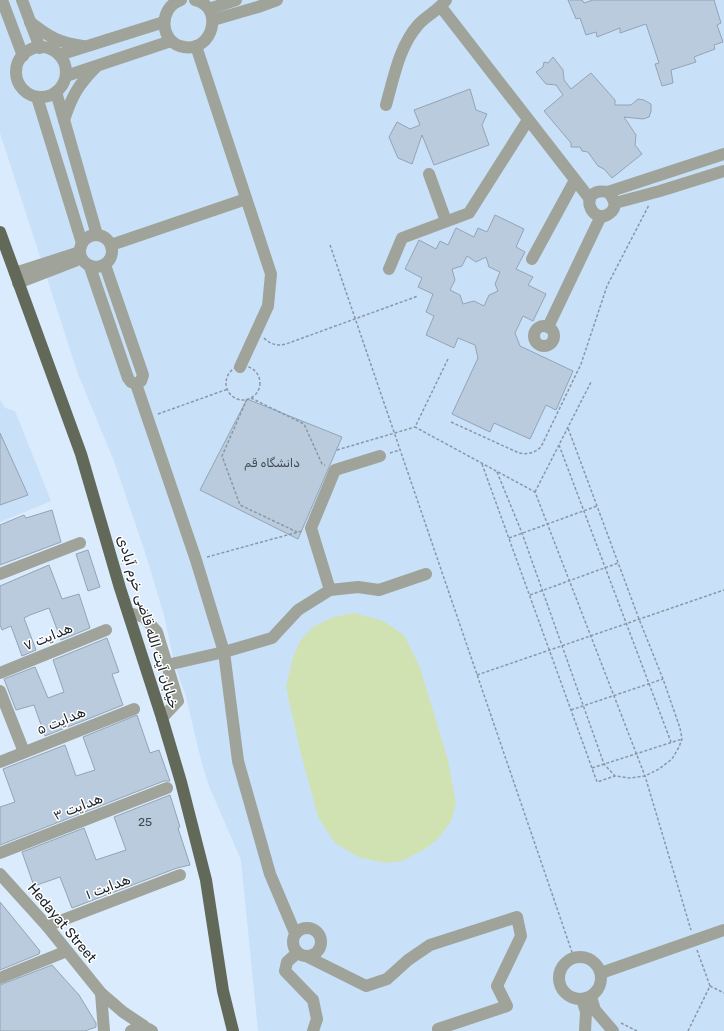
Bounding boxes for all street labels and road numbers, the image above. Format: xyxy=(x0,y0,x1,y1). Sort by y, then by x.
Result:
street label: خیابان آیت الله قاضی خرم آبادی xyxy=(113,533,183,711)
street label: هدایت ۷ xyxy=(21,619,75,655)
street label: هدایت ۵ xyxy=(34,704,88,738)
street label: هدایت ۳ xyxy=(51,790,105,824)
street label: هدایت ۱ xyxy=(83,871,133,903)
street label: Hedayat Street xyxy=(24,880,100,966)

